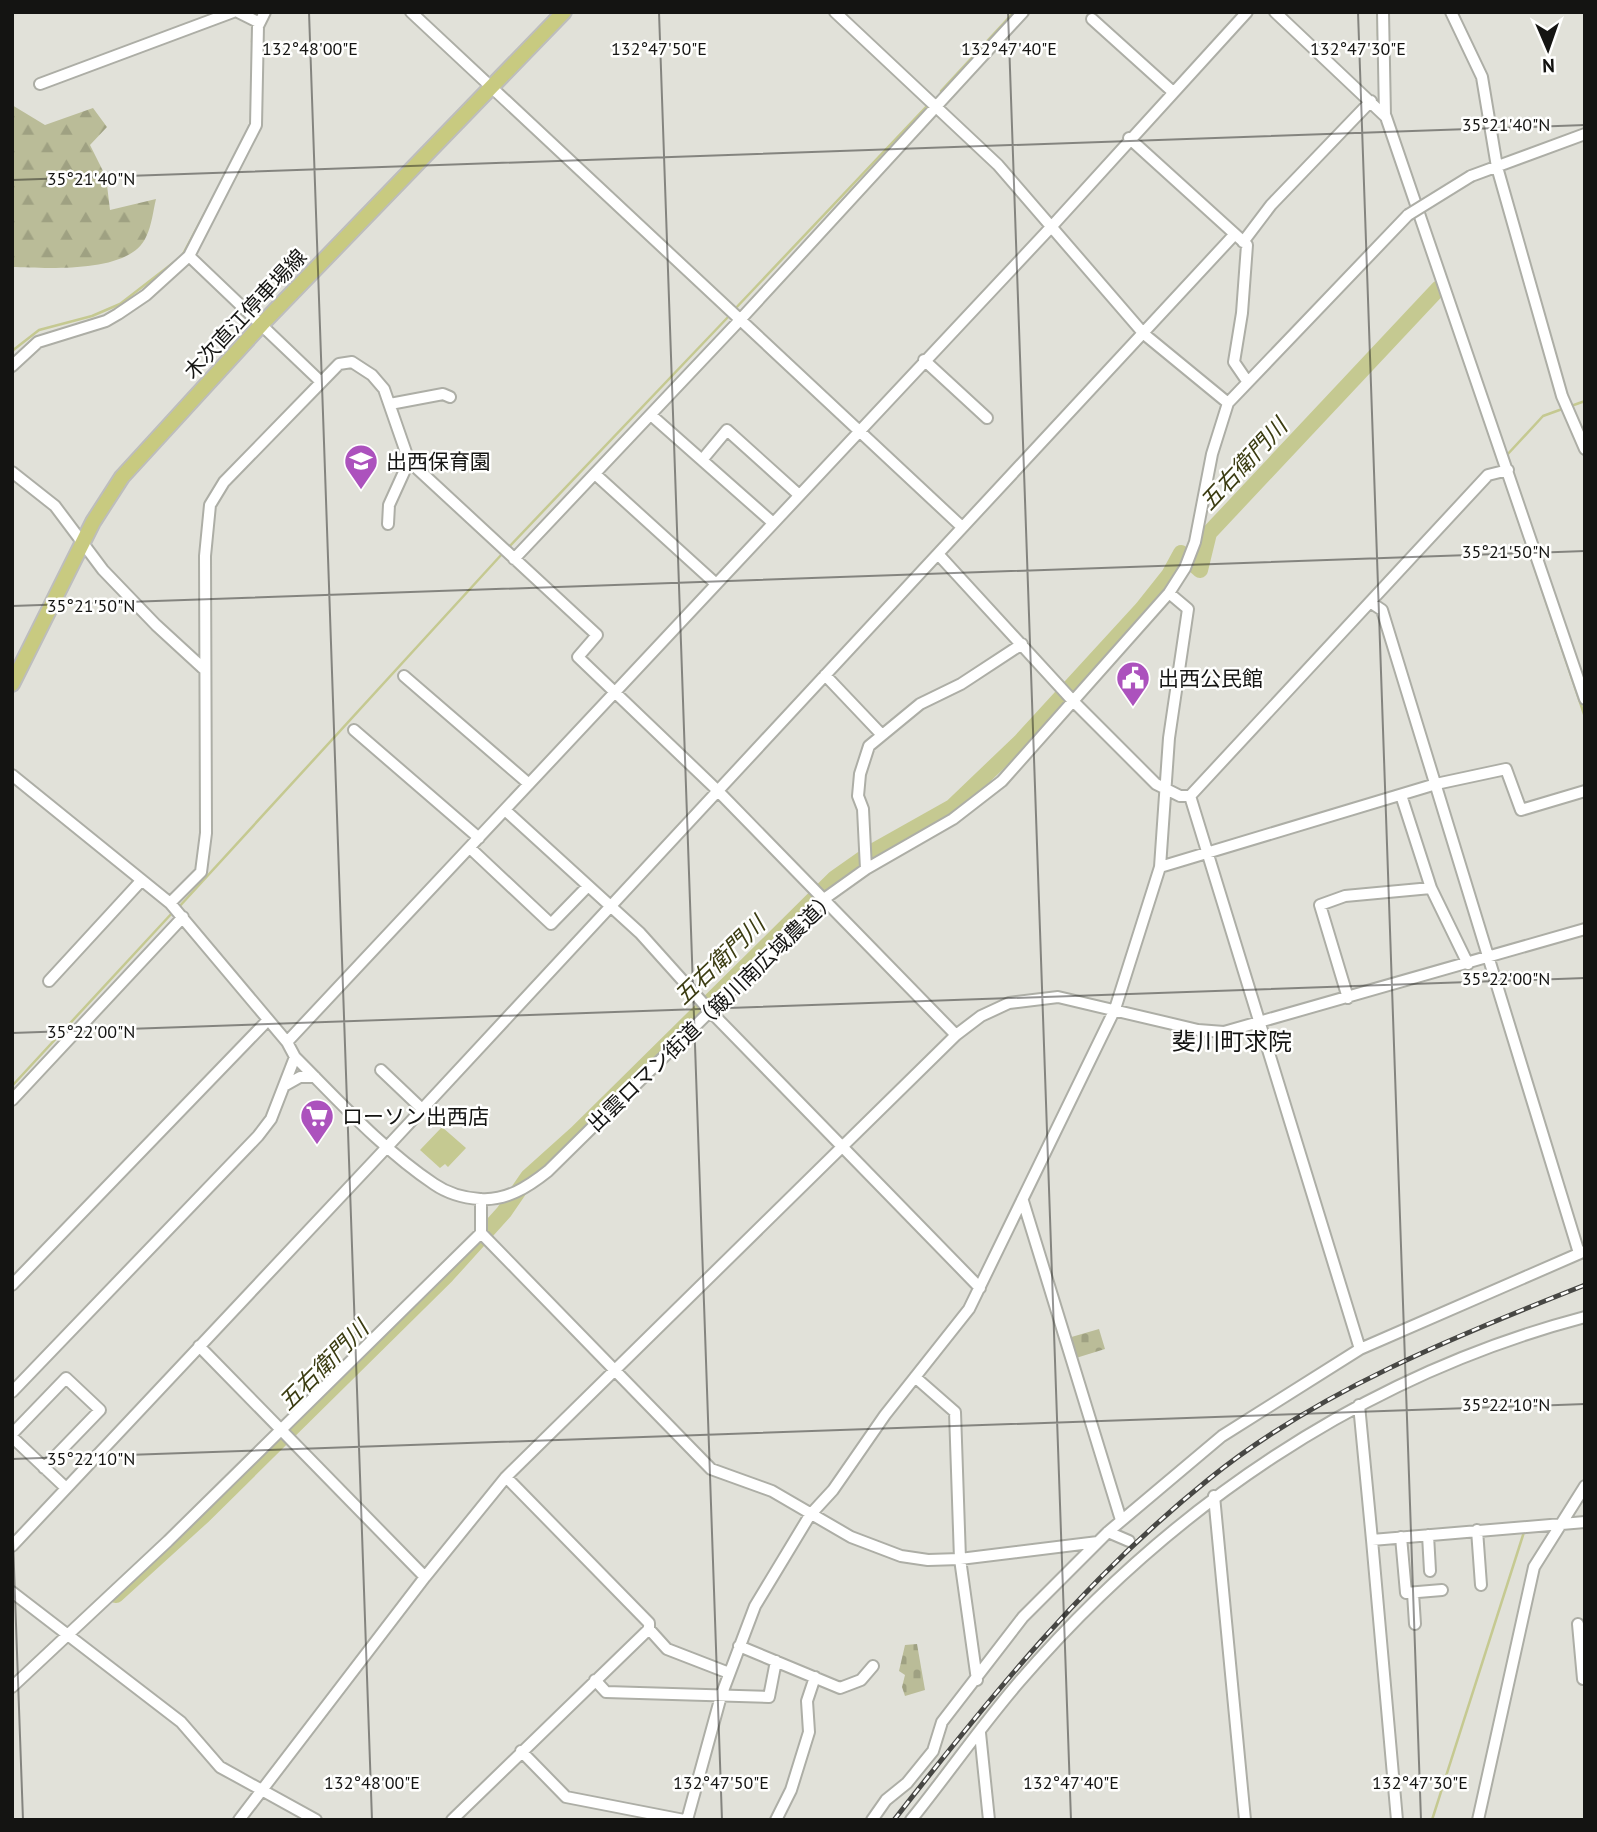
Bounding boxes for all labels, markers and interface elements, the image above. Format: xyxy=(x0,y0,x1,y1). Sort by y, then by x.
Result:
north arrow xyxy=(1513,14,1583,84)
text: 132°48'00"E xyxy=(262,37,358,60)
text: 132°47'50"E xyxy=(611,37,707,60)
text: 132°47'40"E xyxy=(961,37,1057,60)
text: 132°47'30"E xyxy=(1310,37,1406,60)
text: N xyxy=(1542,54,1555,78)
text: 35°21'40"N xyxy=(1462,113,1550,136)
text: 35°21'40"N xyxy=(47,167,135,190)
street label: 木次直江停車場線 xyxy=(178,243,312,385)
water label: 五右衛門川 xyxy=(1193,410,1295,516)
school or university icon: 出西保育園 xyxy=(342,442,380,491)
place label: 出西保育園 xyxy=(386,448,491,475)
text: 35°21'50"N xyxy=(1462,540,1550,563)
text: 35°21'50"N xyxy=(47,594,135,617)
public building icon: 出西公民館 xyxy=(1114,659,1152,708)
place label: 出西公民館 xyxy=(1158,665,1263,692)
street label: 出雲ロマン街道（簸川南広域農道） xyxy=(582,885,842,1137)
water label: 五右衛門川 xyxy=(668,908,773,1010)
text: 35°22'00"N xyxy=(1462,967,1550,990)
text: 35°22'00"N xyxy=(47,1020,135,1043)
district label: 斐川町求院 xyxy=(1172,1026,1292,1057)
supermarket icon: ローソン出西店 xyxy=(298,1097,336,1146)
place label: ローソン出西店 xyxy=(342,1103,489,1130)
water label: 五右衛門川 xyxy=(272,1312,376,1416)
text: 35°22'10"N xyxy=(1462,1393,1550,1416)
text: 35°22'10"N xyxy=(47,1447,135,1470)
text: 132°48'00"E xyxy=(324,1771,420,1794)
text: 132°47'50"E xyxy=(673,1771,769,1794)
text: 132°47'40"E xyxy=(1023,1771,1119,1794)
text: 132°47'30"E xyxy=(1372,1771,1468,1794)

